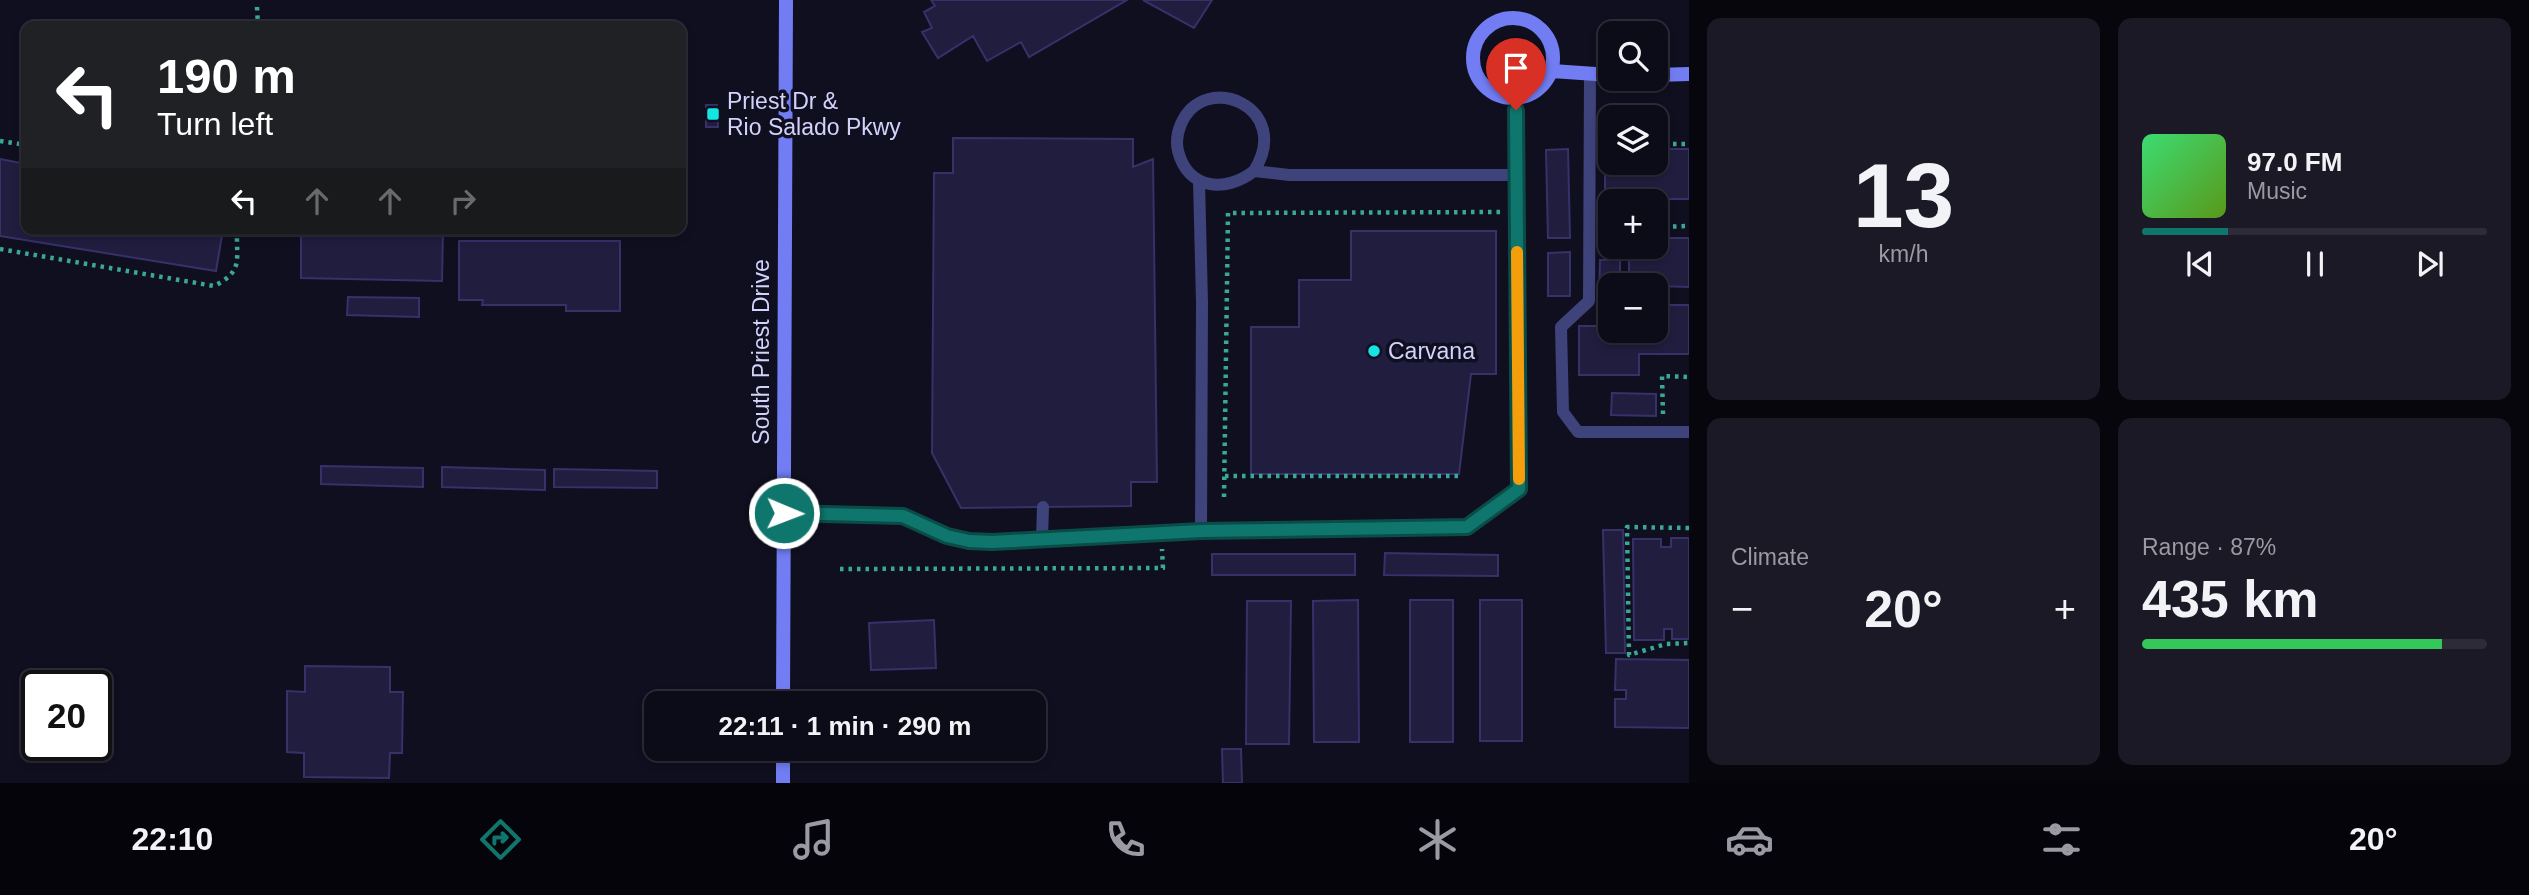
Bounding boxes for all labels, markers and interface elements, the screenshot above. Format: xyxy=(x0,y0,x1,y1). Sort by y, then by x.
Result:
map controls xyxy=(1598,21,1668,343)
button: search xyxy=(1598,21,1668,91)
pin xyxy=(1486,38,1546,110)
icon: left xyxy=(42,49,133,140)
text: 190 m xyxy=(157,49,296,103)
icon: arrive xyxy=(1497,49,1535,87)
place label: Priest Dr & Rio Salado Pkwy xyxy=(727,88,901,140)
button: layers xyxy=(1598,105,1668,175)
text: Turn left xyxy=(157,106,273,142)
marker: Priest Dr & Rio Salado Pkwy xyxy=(705,106,721,122)
text: 13 xyxy=(1853,145,1954,246)
text: 97.0 FM xyxy=(2247,147,2342,177)
text: Music xyxy=(2247,178,2307,204)
icon: left xyxy=(225,182,263,220)
icon: ahead xyxy=(298,182,336,220)
icon: ahead xyxy=(371,182,409,220)
icon: right xyxy=(444,182,482,220)
button: + xyxy=(1598,189,1668,259)
text: km/h xyxy=(1879,241,1928,267)
icon: previous xyxy=(2181,245,2219,283)
icon: pause xyxy=(2296,245,2334,283)
icon: next xyxy=(2411,245,2449,283)
street label: South Priest Drive xyxy=(748,259,774,445)
button: − xyxy=(1598,273,1668,343)
place label: Carvana xyxy=(1388,338,1475,364)
marker: Carvana xyxy=(1366,343,1382,359)
position arrow xyxy=(747,476,821,550)
text: Range · 87% xyxy=(2142,534,2276,560)
text: Climate xyxy=(1731,544,1809,570)
text: 435 km xyxy=(2142,570,2318,628)
text: 20° xyxy=(1864,580,1943,638)
text: − xyxy=(1731,588,1753,630)
text: + xyxy=(2054,588,2076,630)
speed limit sign: 20 xyxy=(21,670,112,761)
text: 22:11 · 1 min · 290 m xyxy=(719,711,971,741)
icon: directions xyxy=(476,815,525,864)
icon: music xyxy=(789,815,838,864)
icon: phone xyxy=(1101,815,1150,864)
icon: climate xyxy=(1413,815,1462,864)
icon: car xyxy=(1725,815,1774,864)
icon: filters xyxy=(2037,815,2086,864)
text: 22:10 xyxy=(132,821,213,857)
text: 20° xyxy=(2349,821,2397,857)

